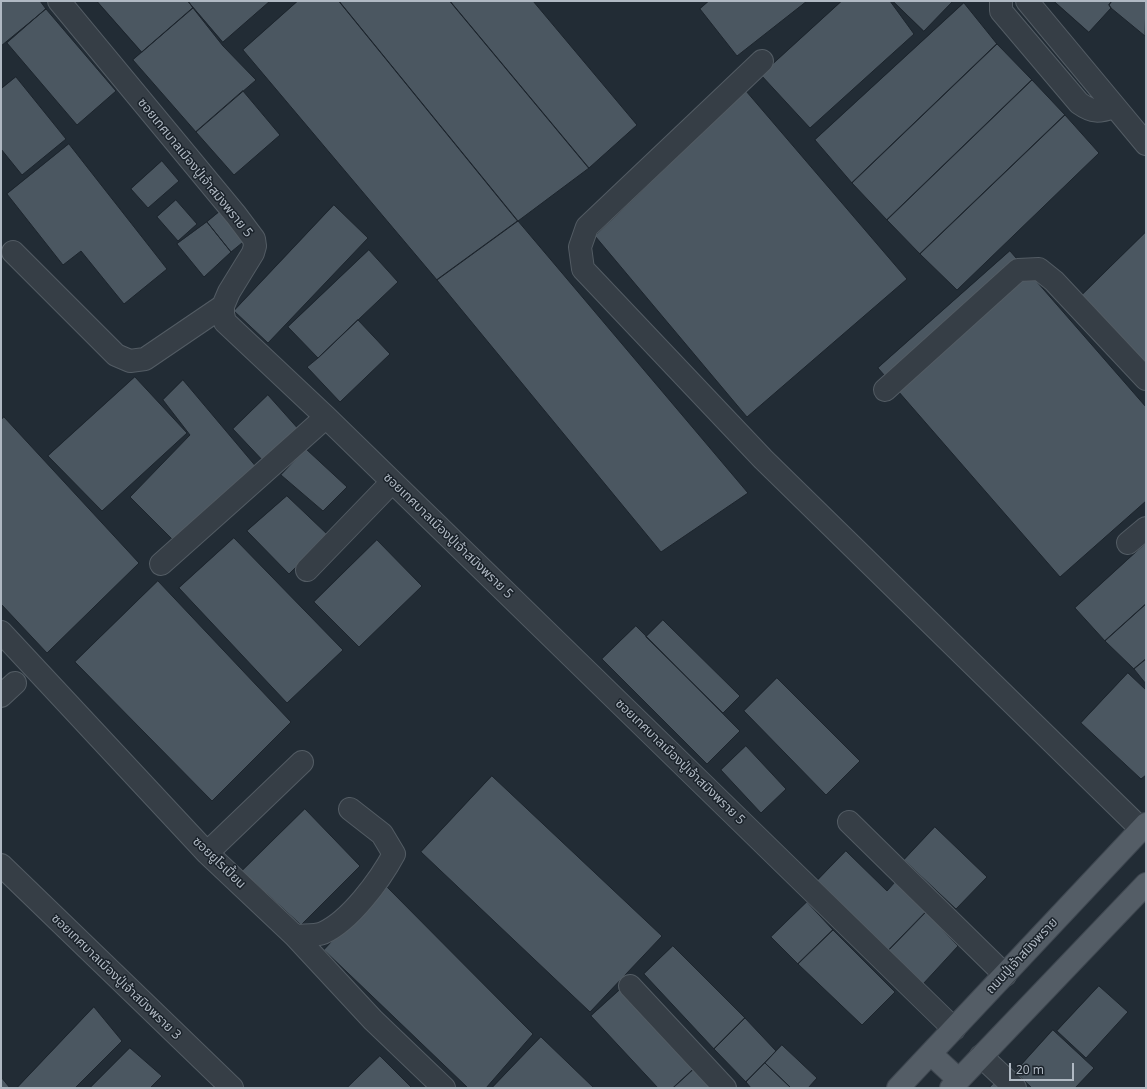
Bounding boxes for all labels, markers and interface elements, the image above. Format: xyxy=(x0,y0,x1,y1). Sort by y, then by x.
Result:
street label: ซอยเทศบาลเมืองปู่เจ้าสมิงพราย 5 xyxy=(134,95,256,241)
street label: ซอยเทศบาลเมืองปู่เจ้าสมิงพราย 5 xyxy=(380,470,516,602)
street label: ซอยเทศบาลเมืองปู่เจ้าสมิงพราย 5 xyxy=(612,696,748,828)
street label: ซอยยูโรเปี้ยน xyxy=(189,834,249,892)
street label: ซอยเทศบาลเมืองปู่เจ้าสมิงพราย 3 xyxy=(48,911,184,1043)
street label: ถนนปู่เจ้าสมิงพราย xyxy=(983,915,1061,997)
scale bar xyxy=(1011,1055,1076,1081)
text: 20 m xyxy=(1016,1061,1044,1078)

